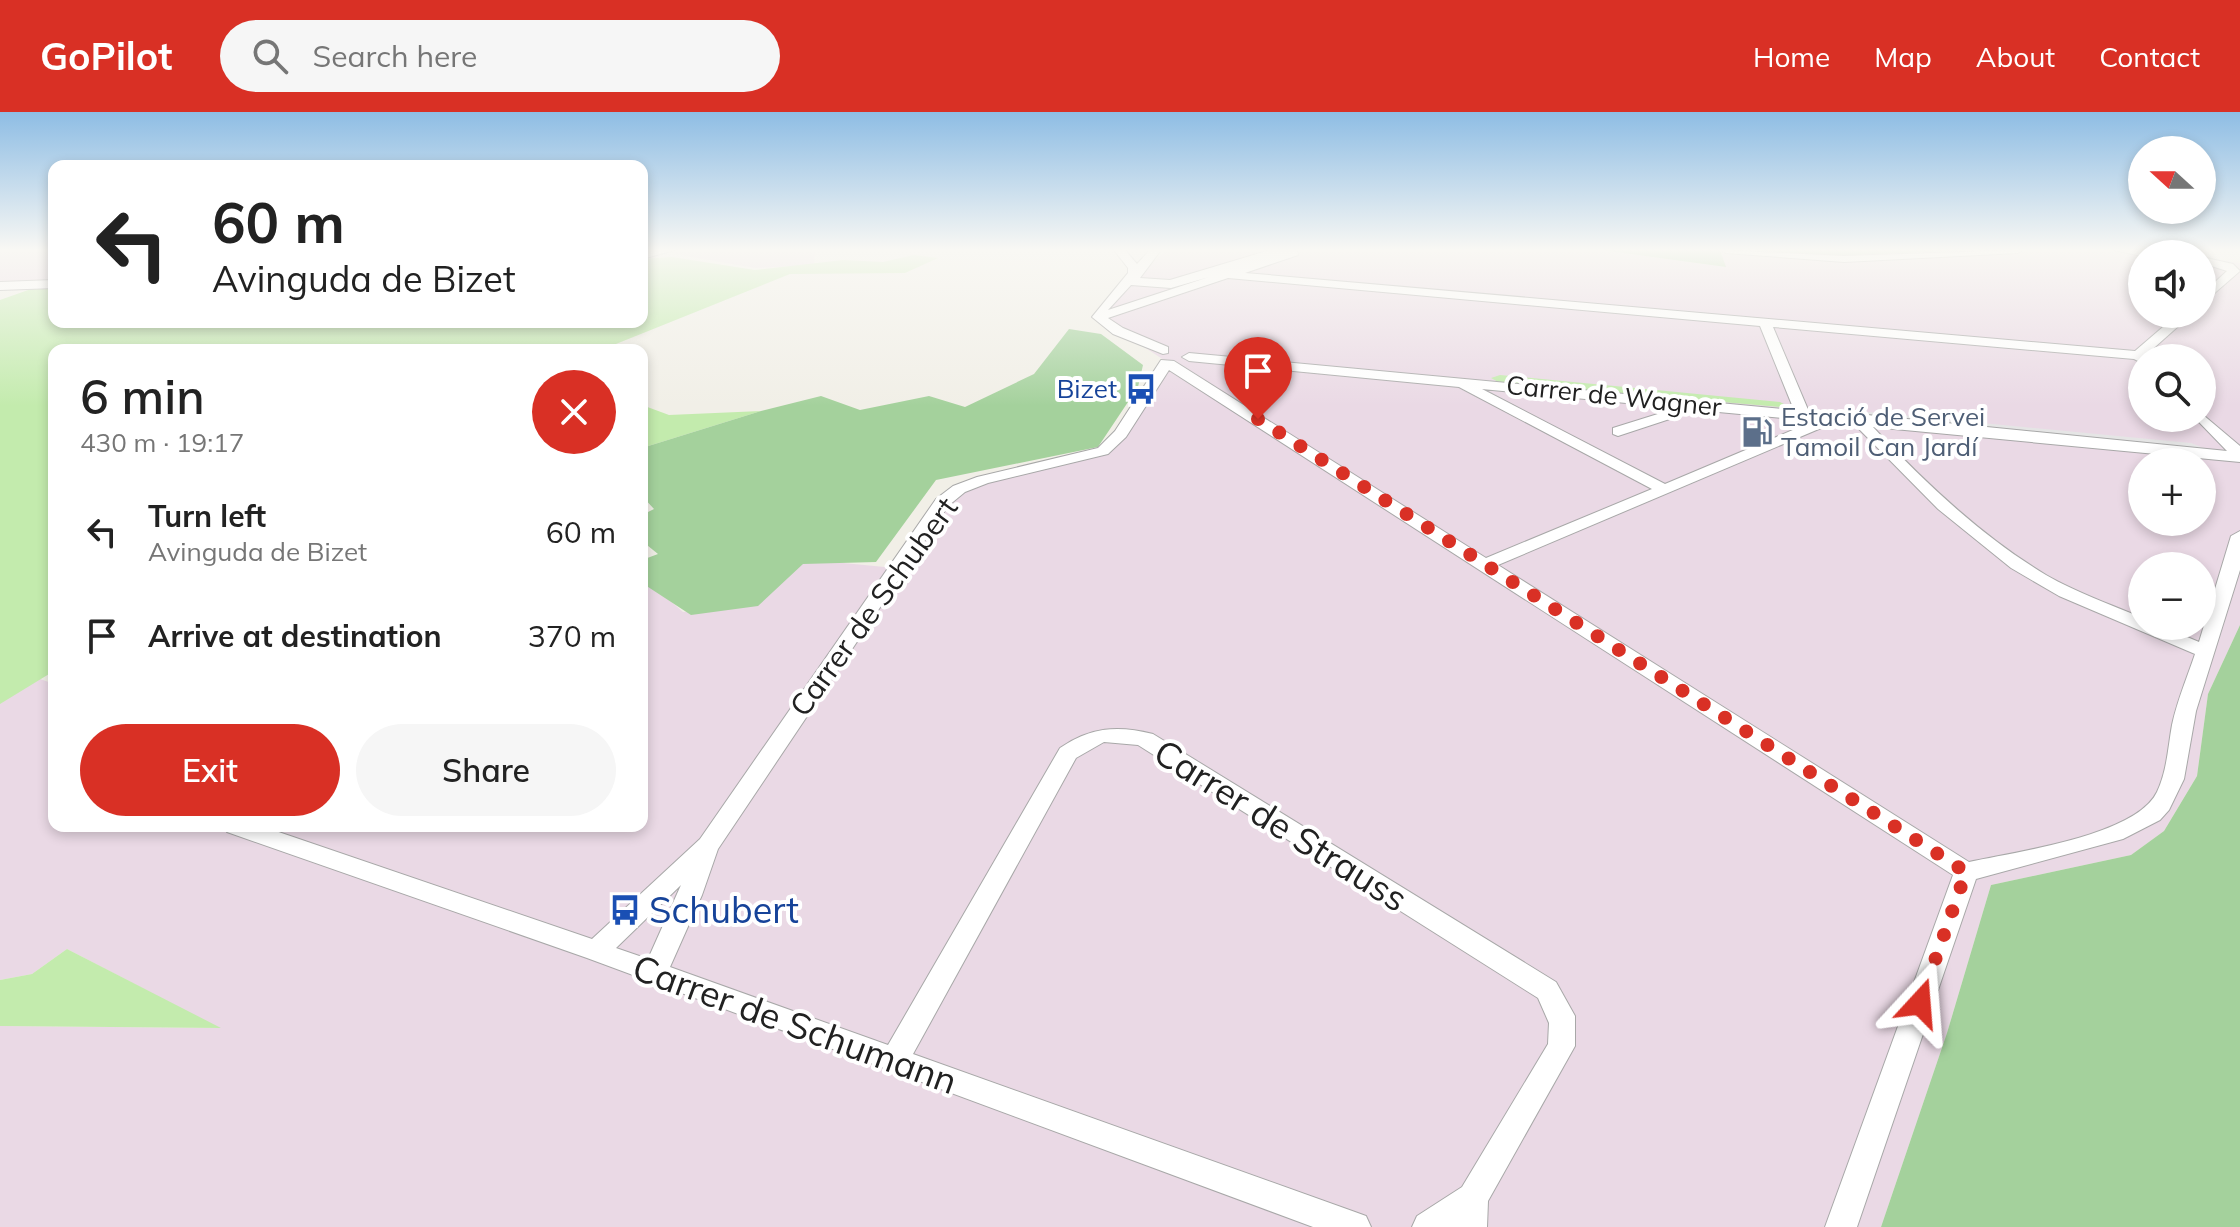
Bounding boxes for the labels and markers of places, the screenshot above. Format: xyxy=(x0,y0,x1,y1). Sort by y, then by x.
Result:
pin xyxy=(1224,337,1292,419)
place label: Bizet xyxy=(1057,372,1117,405)
bus stop icon: Bizet xyxy=(1124,372,1158,406)
place label: Estació de Servei Tamoil Can Jardí xyxy=(1781,400,1985,463)
fuel station icon: Estació de Servei Tamoil Can Jardí xyxy=(1740,415,1774,449)
place label: Schubert xyxy=(649,887,799,932)
bus stop icon: Schubert xyxy=(608,893,642,927)

